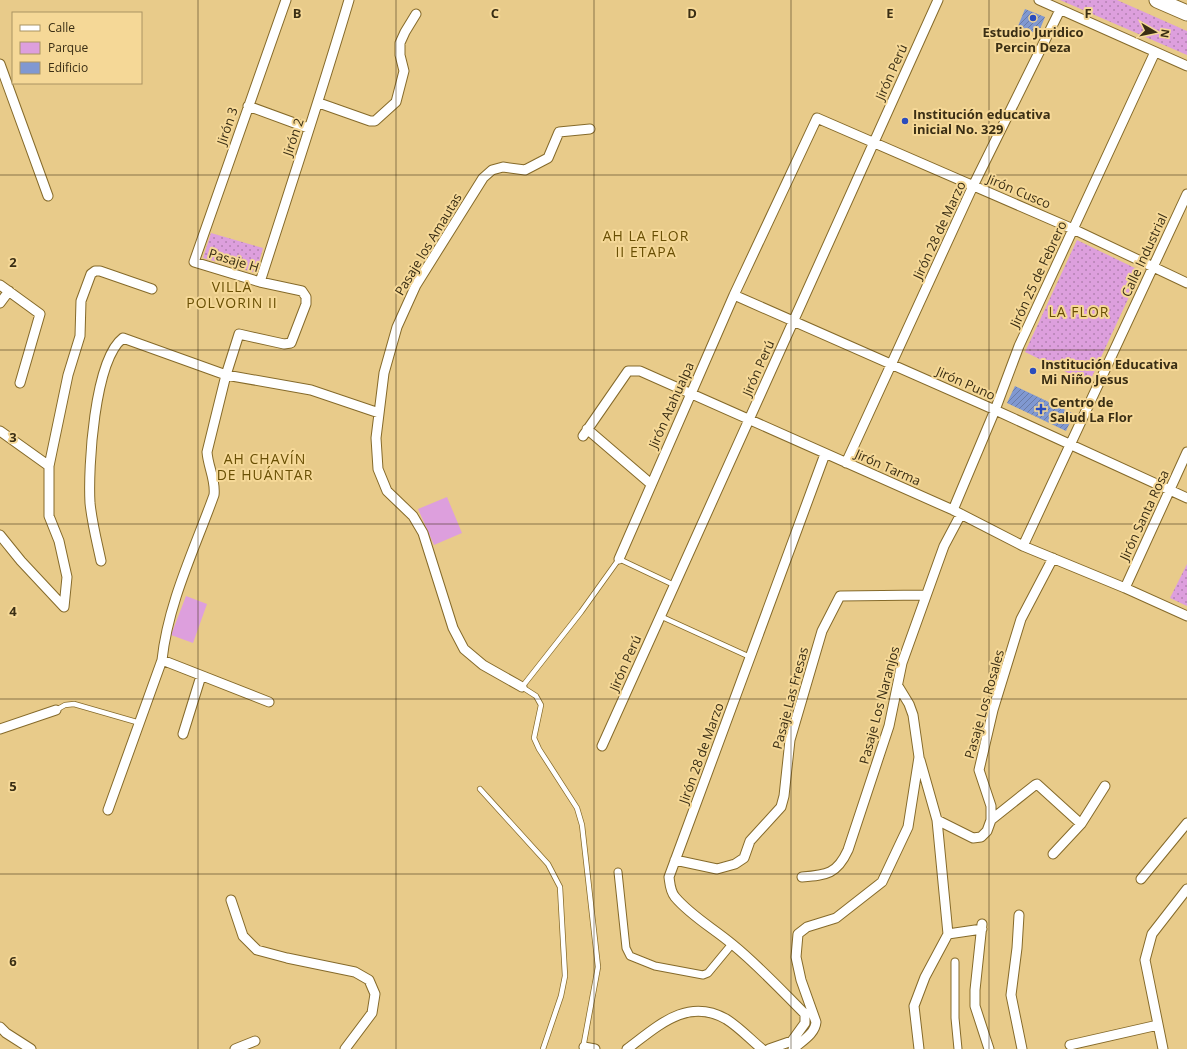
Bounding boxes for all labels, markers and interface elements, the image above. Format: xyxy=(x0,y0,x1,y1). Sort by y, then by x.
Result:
text: B xyxy=(293,4,302,22)
text: C xyxy=(491,4,499,22)
text: D xyxy=(687,4,697,22)
text: E xyxy=(886,4,894,22)
text: F xyxy=(1084,4,1092,22)
legend xyxy=(12,12,142,84)
north arrow xyxy=(1135,12,1175,52)
marker: Estudio Juridico Percin Deza xyxy=(1028,13,1038,23)
text: Calle xyxy=(48,19,75,36)
place label: Estudio Juridico Percin Deza xyxy=(982,23,1084,56)
text: N xyxy=(1157,28,1173,39)
text: Parque xyxy=(48,39,88,56)
street label: Jirón Perú xyxy=(870,41,911,105)
text: Edificio xyxy=(48,59,88,76)
street label: Jirón 3 xyxy=(212,105,242,149)
place label: Institución educativa inicial No. 329 xyxy=(913,105,1051,138)
street label: Jirón 2 xyxy=(278,116,308,160)
marker: Institución educativa inicial No. 329 xyxy=(900,116,910,126)
street label: Jirón Cusco xyxy=(982,169,1054,213)
street label: Jirón 28 de Marzo xyxy=(908,178,970,284)
street label: Pasaje los Amautas xyxy=(390,189,466,299)
street label: Calle Industrial xyxy=(1117,210,1171,300)
street label: Jirón 25 de Febrero xyxy=(1005,218,1071,332)
district label: AH LA FLOR II ETAPA xyxy=(603,226,689,261)
street label: Pasaje H xyxy=(206,244,262,276)
text: 2 xyxy=(9,253,17,271)
district label: VILLA POLVORIN II xyxy=(186,277,278,312)
district label: LA FLOR xyxy=(1049,302,1109,321)
street label: Jirón Perú xyxy=(737,337,778,401)
place label: Institución Educativa Mi Niño Jesus xyxy=(1041,355,1178,388)
street label: Jirón Atahualpa xyxy=(643,359,698,453)
street label: Jirón Puno xyxy=(932,361,999,404)
marker: Institución Educativa Mi Niño Jesus xyxy=(1028,366,1038,376)
place label: Centro de Salud La Flor xyxy=(1050,393,1133,426)
marker: Centro de Salud La Flor xyxy=(1035,403,1047,415)
text: 3 xyxy=(9,428,17,446)
street label: Jirón Tarma xyxy=(850,444,924,490)
district label: AH CHAVÍN DE HUÁNTAR xyxy=(217,449,313,484)
street label: Jirón Santa Rosa xyxy=(1114,467,1173,565)
text: 4 xyxy=(9,602,17,620)
street label: Jirón Perú xyxy=(604,632,645,696)
street label: Pasaje Los Naranjos xyxy=(855,644,903,766)
street label: Pasaje Las Fresas xyxy=(768,645,812,751)
street label: Pasaje Los Rosales xyxy=(960,647,1008,761)
street label: Jirón 28 de Marzo xyxy=(674,700,728,808)
text: 5 xyxy=(9,777,17,795)
text: 6 xyxy=(9,952,17,970)

